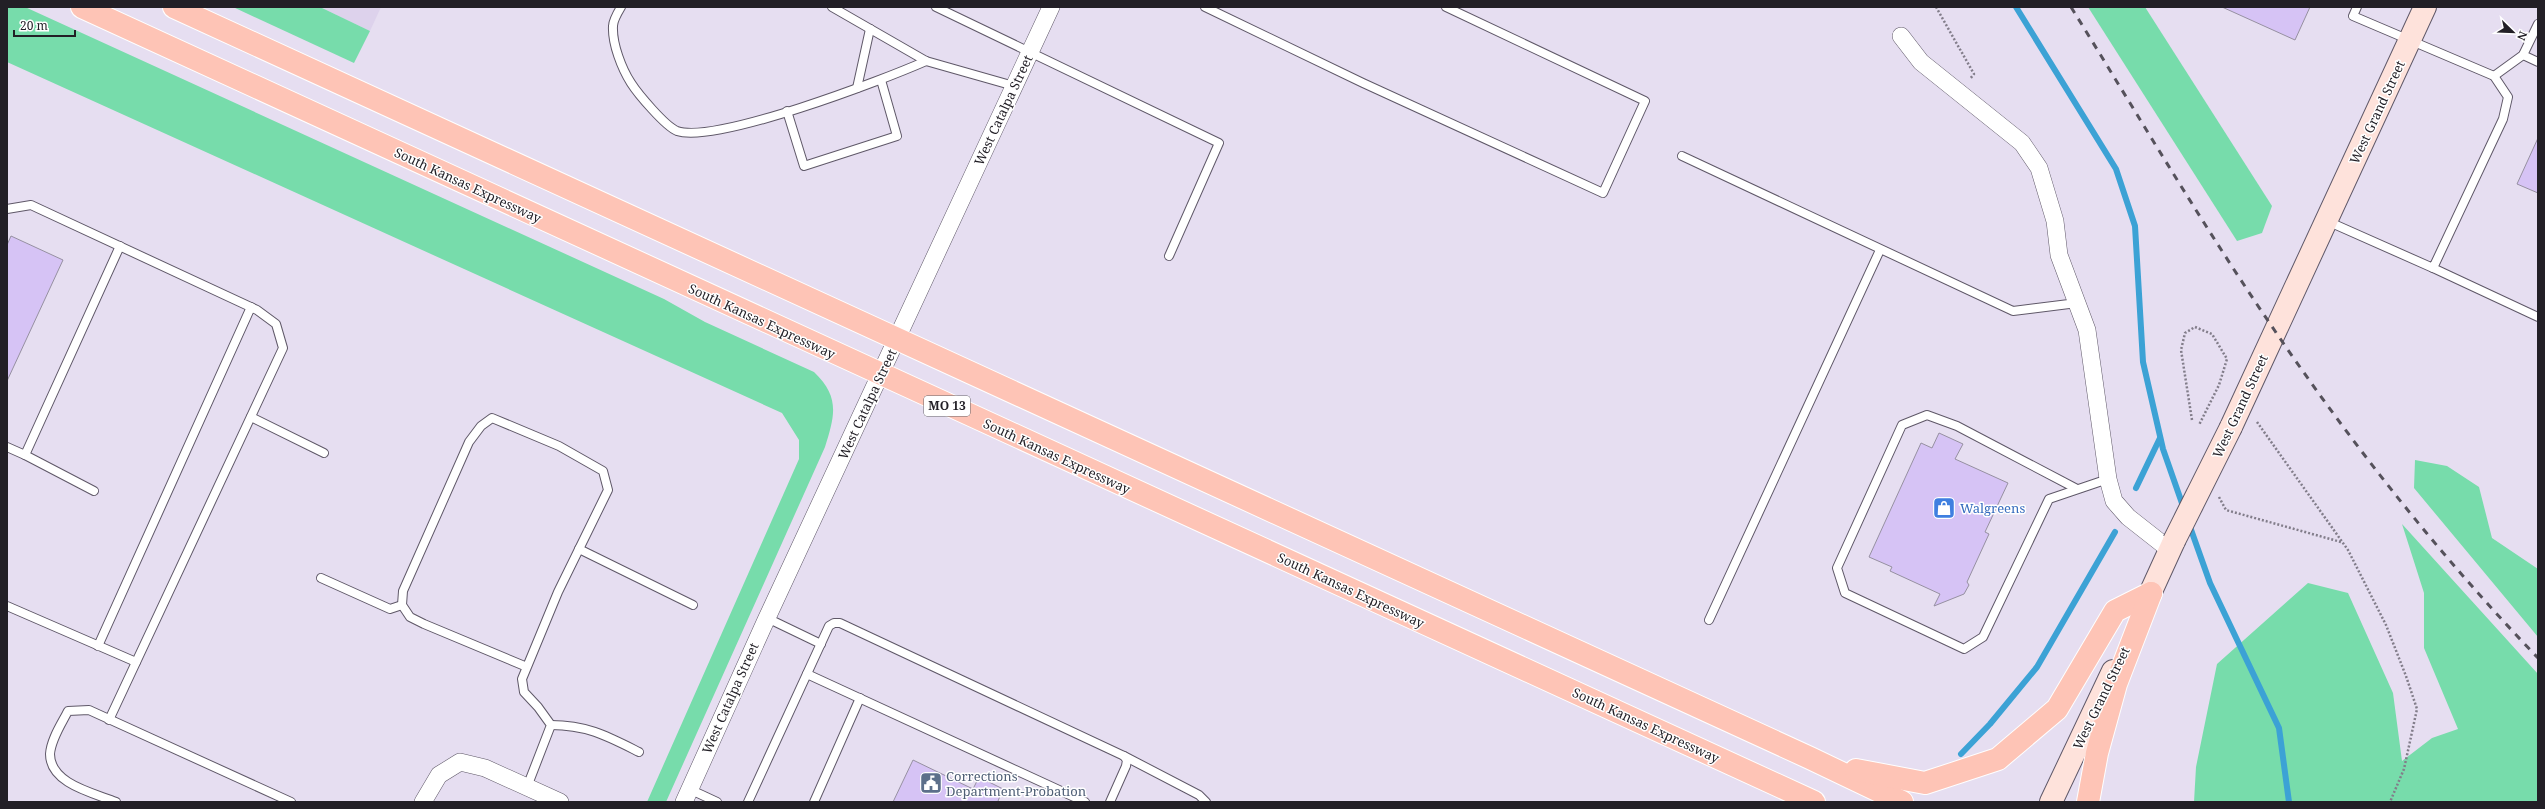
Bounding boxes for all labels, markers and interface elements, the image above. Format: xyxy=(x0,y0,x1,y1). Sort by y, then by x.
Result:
scale bar xyxy=(14,12,75,38)
north arrow xyxy=(2493,12,2533,52)
text: 20 m xyxy=(20,17,48,34)
text: N xyxy=(2514,29,2531,43)
street label: West Catalpa Street xyxy=(970,52,1037,168)
street label: West Grand Street xyxy=(2345,57,2409,167)
street label: South Kansas Expressway xyxy=(392,143,545,227)
street label: South Kansas Expressway xyxy=(686,279,839,363)
street label: West Catalpa Street xyxy=(834,346,901,462)
street label: West Grand Street xyxy=(2208,351,2272,461)
road number: MO 13 xyxy=(924,396,970,416)
street label: South Kansas Expressway xyxy=(981,414,1134,498)
shop icon: Walgreens xyxy=(1931,495,1957,521)
place label: Walgreens xyxy=(1960,499,2025,517)
street label: South Kansas Expressway xyxy=(1275,548,1428,632)
street label: West Catalpa Street xyxy=(697,639,763,756)
street label: West Grand Street xyxy=(2068,643,2134,752)
street label: South Kansas Expressway xyxy=(1570,683,1723,767)
place label: Corrections Department-Probation xyxy=(946,767,1087,800)
public building icon: Corrections Department-Probation xyxy=(918,770,944,796)

